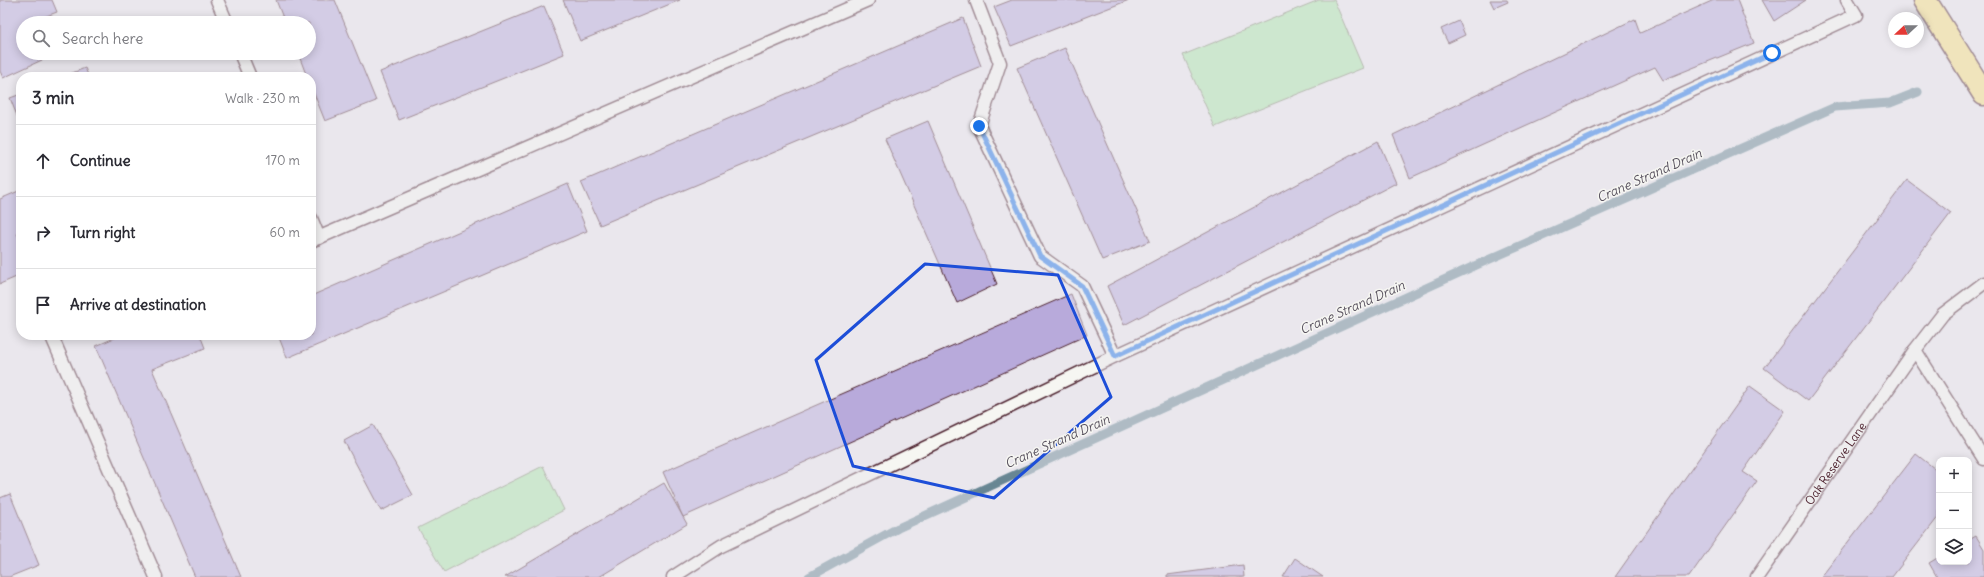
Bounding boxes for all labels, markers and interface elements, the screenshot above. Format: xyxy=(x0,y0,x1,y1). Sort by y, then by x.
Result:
north arrow xyxy=(1888,12,1924,48)
search box xyxy=(16,16,316,60)
icon: search xyxy=(30,27,52,49)
text: Search here xyxy=(62,29,143,48)
route start xyxy=(1763,44,1781,62)
text: 3 min xyxy=(32,87,74,109)
text: Walk · 230 m xyxy=(225,90,300,107)
route end xyxy=(970,117,988,135)
water label: Crane Strand Drain xyxy=(1594,144,1705,206)
icon: ahead xyxy=(32,150,54,172)
text: Continue xyxy=(70,151,131,170)
text: 170 m xyxy=(265,152,300,169)
icon: right xyxy=(32,222,54,244)
text: Turn right xyxy=(70,223,135,242)
text: 60 m xyxy=(269,224,300,241)
water label: Crane Strand Drain xyxy=(1297,276,1408,338)
icon: arrive xyxy=(32,294,54,316)
text: Arrive at destination xyxy=(70,295,206,314)
water label: Crane Strand Drain xyxy=(1002,410,1113,472)
street label: Oak Reserve Lane xyxy=(1801,419,1869,508)
map controls xyxy=(1936,457,1972,565)
button: + xyxy=(1936,457,1972,493)
button: − xyxy=(1936,493,1972,529)
button: layers xyxy=(1936,529,1972,565)

